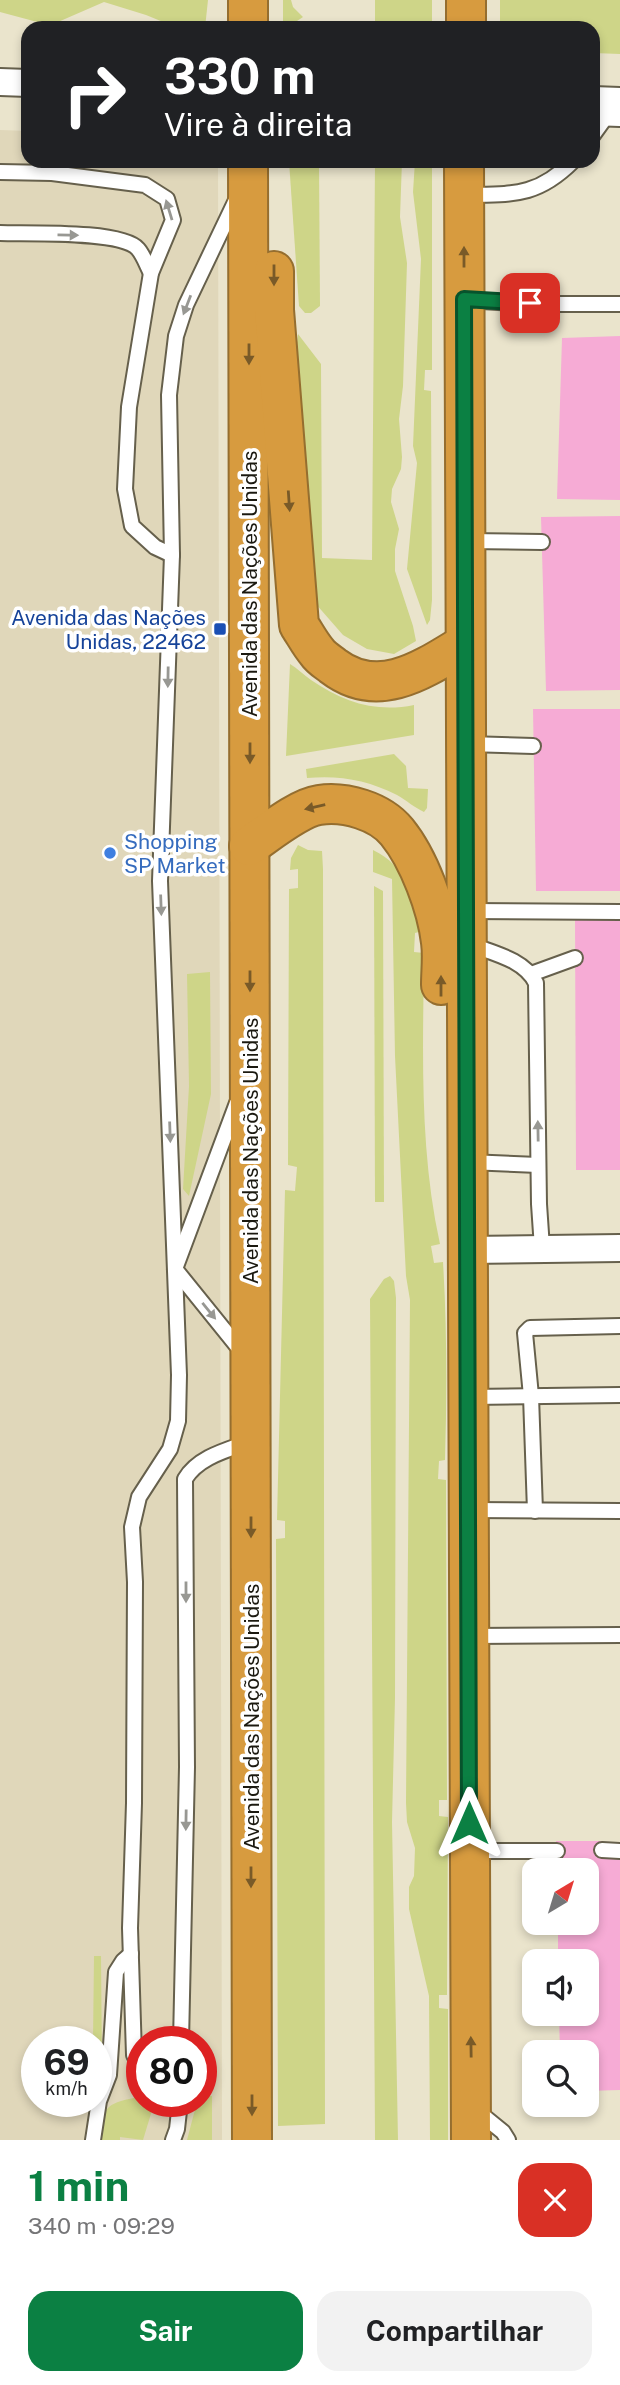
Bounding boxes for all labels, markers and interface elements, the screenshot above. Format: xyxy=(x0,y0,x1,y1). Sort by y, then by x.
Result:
text: 330 m xyxy=(164,47,315,105)
icon: right xyxy=(49,49,140,140)
text: Vire à direita xyxy=(164,106,352,143)
one-way arrow xyxy=(163,198,174,220)
one-way arrow xyxy=(57,229,79,241)
one-way arrow xyxy=(458,246,470,268)
one-way arrow xyxy=(268,264,280,286)
pin xyxy=(500,273,560,333)
icon: arrive xyxy=(511,284,549,322)
one-way arrow xyxy=(181,295,192,316)
one-way arrow xyxy=(243,344,255,366)
street label: Avenida das Nações Unidas xyxy=(237,451,262,717)
one-way arrow xyxy=(284,491,295,513)
place label: Avenida das Nações Unidas, 22462 xyxy=(11,605,206,654)
marker: Avenida das Nações Unidas, 22462 xyxy=(212,621,228,637)
one-way arrow xyxy=(162,667,174,689)
one-way arrow xyxy=(244,743,256,765)
one-way arrow xyxy=(304,802,326,813)
place label: Shopping SP Market xyxy=(124,829,226,878)
marker: Shopping SP Market xyxy=(102,845,118,861)
one-way arrow xyxy=(156,894,167,916)
one-way arrow xyxy=(244,970,256,992)
one-way arrow xyxy=(435,975,447,997)
street label: Avenida das Nações Unidas xyxy=(238,1018,263,1284)
one-way arrow xyxy=(532,1120,544,1142)
one-way arrow xyxy=(164,1121,175,1143)
one-way arrow xyxy=(201,1302,215,1320)
one-way arrow xyxy=(245,1517,257,1539)
one-way arrow xyxy=(180,1581,192,1603)
street label: Avenida das Nações Unidas xyxy=(239,1584,264,1850)
position arrow xyxy=(432,1786,506,1860)
one-way arrow xyxy=(180,1809,191,1831)
north arrow xyxy=(522,1858,598,1936)
map controls xyxy=(522,1858,599,2117)
one-way arrow xyxy=(245,1867,257,1889)
button: sound xyxy=(522,1949,599,2026)
speed limit sign: 80 xyxy=(126,2026,217,2117)
one-way arrow xyxy=(465,2036,477,2058)
button: search xyxy=(522,2040,599,2117)
text: 69 xyxy=(43,2042,90,2083)
text: km/h xyxy=(45,2078,88,2099)
one-way arrow xyxy=(246,2094,258,2116)
text: 1 min xyxy=(28,2161,129,2210)
button: close xyxy=(518,2163,592,2237)
text: 340 m · 09:29 xyxy=(28,2212,175,2239)
button: Sair xyxy=(28,2291,303,2371)
button: Compartilhar xyxy=(317,2291,592,2371)

